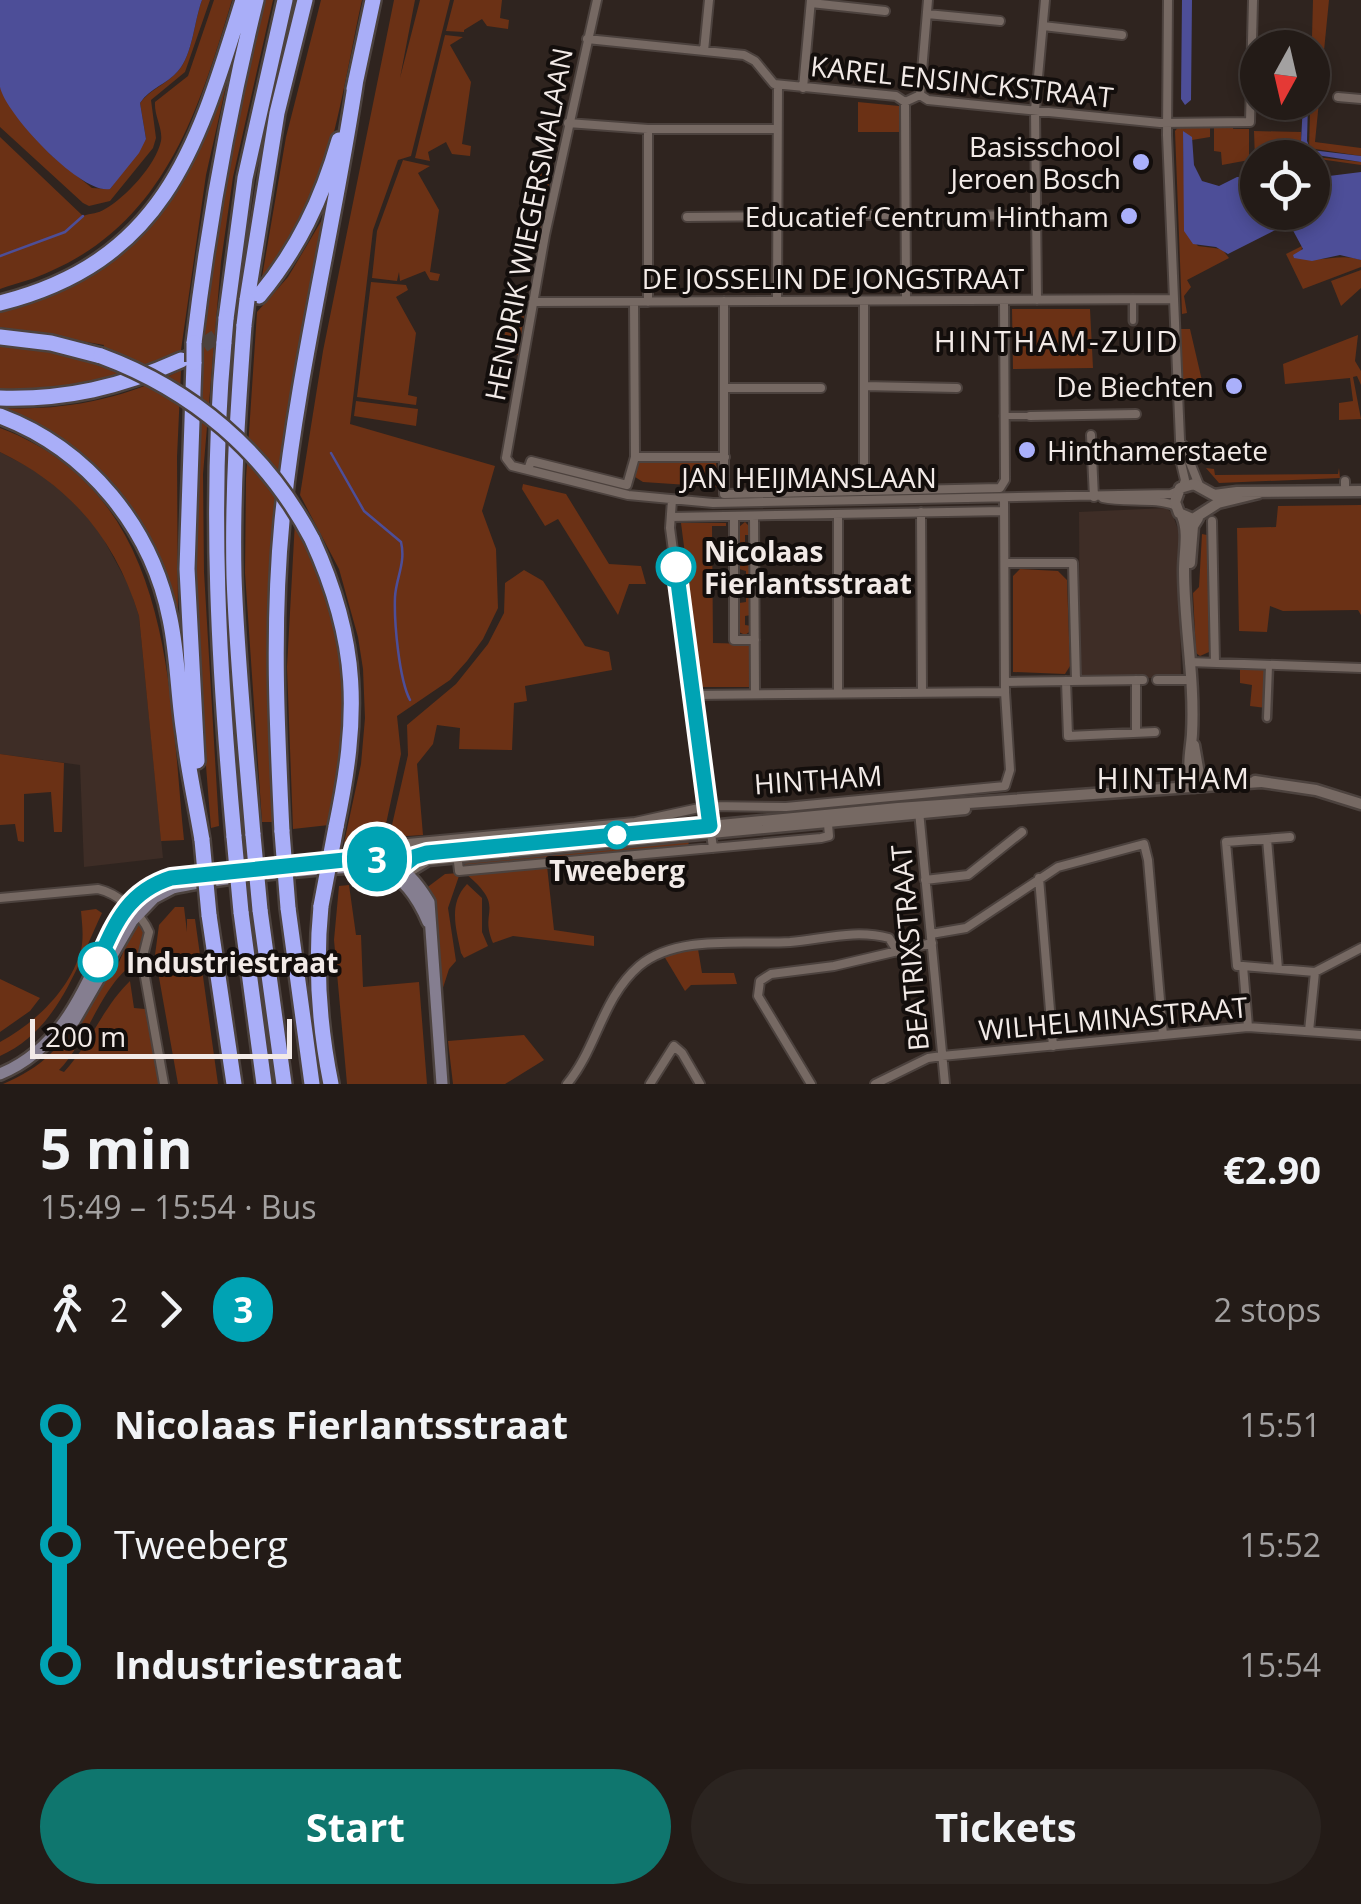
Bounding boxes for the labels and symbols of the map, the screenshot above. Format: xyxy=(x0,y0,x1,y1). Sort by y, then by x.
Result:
north arrow xyxy=(1240,30,1330,120)
street label: HENDRIK WIEGERSMALAAN xyxy=(475,44,581,404)
street label: KAREL ENSINCKSTRAAT xyxy=(809,46,1116,116)
place label: Basisschool Jeroen Bosch xyxy=(947,127,1121,197)
marker: Basisschool Jeroen Bosch xyxy=(1130,151,1152,173)
place label: Educatief Centrum Hintham xyxy=(745,197,1109,235)
marker: Educatief Centrum Hintham xyxy=(1118,205,1140,227)
street label: DE JOSSELIN DE JONGSTRAAT xyxy=(642,259,1025,297)
district label: HINTHAM-ZUID xyxy=(934,320,1180,361)
place label: De Biechten xyxy=(1056,367,1214,405)
marker: De Biechten xyxy=(1223,375,1245,397)
place label: Hinthamerstaete xyxy=(1047,431,1268,469)
marker: Hinthamerstaete xyxy=(1016,439,1038,461)
street label: JAN HEIJMANSLAAN xyxy=(678,458,937,496)
place label: Nicolaas Fierlantsstraat xyxy=(704,532,912,602)
marker: Nicolaas Fierlantsstraat xyxy=(657,548,695,586)
street label: HINTHAM xyxy=(753,756,883,802)
district label: HINTHAM xyxy=(1096,757,1252,798)
marker: Tweeberg xyxy=(604,822,630,848)
line badge: 3 xyxy=(344,826,410,892)
street label: BEATRIXSTRAAT xyxy=(881,843,937,1053)
place label: Tweeberg xyxy=(549,851,685,889)
marker: Industriestraat xyxy=(79,943,117,981)
place label: Industriestraat xyxy=(126,943,338,981)
street label: WILHELMINASTRAAT xyxy=(977,987,1250,1049)
scale bar xyxy=(30,1014,292,1058)

